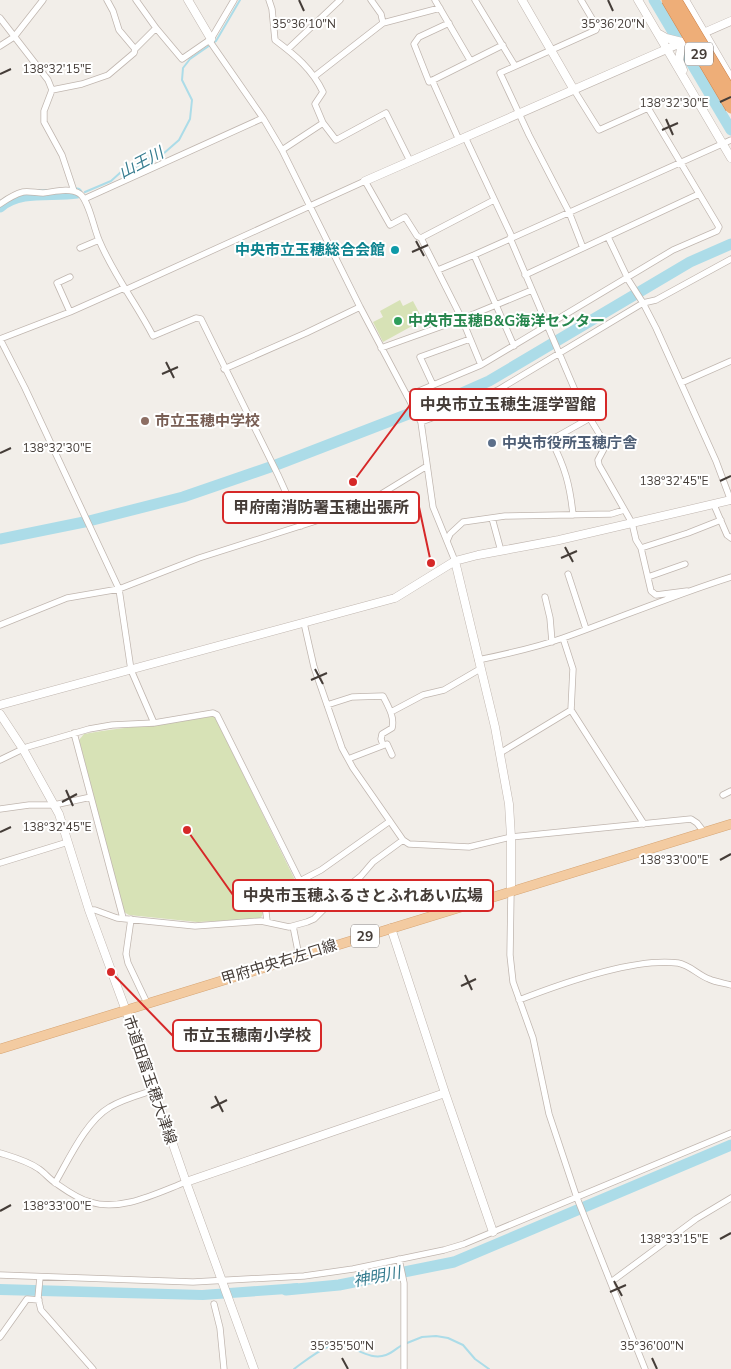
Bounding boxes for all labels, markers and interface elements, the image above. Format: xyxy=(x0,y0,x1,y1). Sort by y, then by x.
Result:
text: 35°36'10"N xyxy=(272,16,336,32)
text: 35°36'20"N xyxy=(581,16,645,32)
road number: 29 xyxy=(685,42,713,66)
text: 138°32'15"E xyxy=(22,61,92,77)
text: 138°32'30"E xyxy=(639,95,709,111)
water label: 山王川 xyxy=(115,141,169,184)
place label: 中央市立玉穂総合会館 xyxy=(235,240,385,260)
marker: 中央市立玉穂総合会館 xyxy=(389,244,401,256)
place label: 中央市玉穂B&G海洋センター xyxy=(408,311,605,331)
marker: 中央市玉穂B&G海洋センター xyxy=(392,315,404,327)
callout: 中央市立玉穂生涯学習館 xyxy=(410,389,606,420)
text: 中央市立玉穂生涯学習館 xyxy=(420,394,596,416)
place label: 市立玉穂中学校 xyxy=(155,411,260,431)
marker: 市立玉穂中学校 xyxy=(139,415,151,427)
place label: 中央市役所玉穂庁舎 xyxy=(502,433,638,453)
marker: 中央市役所玉穂庁舎 xyxy=(486,437,498,449)
text: 138°32'30"E xyxy=(22,440,92,456)
text: 138°32'45"E xyxy=(639,473,709,489)
callout: 甲府南消防署玉穂出張所 xyxy=(223,492,419,523)
text: 甲府南消防署玉穂出張所 xyxy=(233,497,409,519)
text: 138°32'45"E xyxy=(22,819,92,835)
text: 138°33'00"E xyxy=(639,852,709,868)
callout: 中央市玉穂ふるさとふれあい広場 xyxy=(233,880,493,911)
text: 中央市玉穂ふるさとふれあい広場 xyxy=(243,885,483,907)
road number: 29 xyxy=(351,924,379,948)
street label: 甲府中央右左口線 xyxy=(219,935,339,989)
street label: 市道田富玉穂大津線 xyxy=(119,1013,181,1147)
callout: 市立玉穂南小学校 xyxy=(173,1020,321,1051)
text: 市立玉穂南小学校 xyxy=(183,1025,311,1047)
text: 138°33'00"E xyxy=(22,1198,92,1214)
text: 138°33'15"E xyxy=(639,1231,709,1247)
water label: 神明川 xyxy=(351,1261,405,1292)
text: 35°35'50"N xyxy=(310,1338,374,1354)
text: 35°36'00"N xyxy=(620,1338,684,1354)

